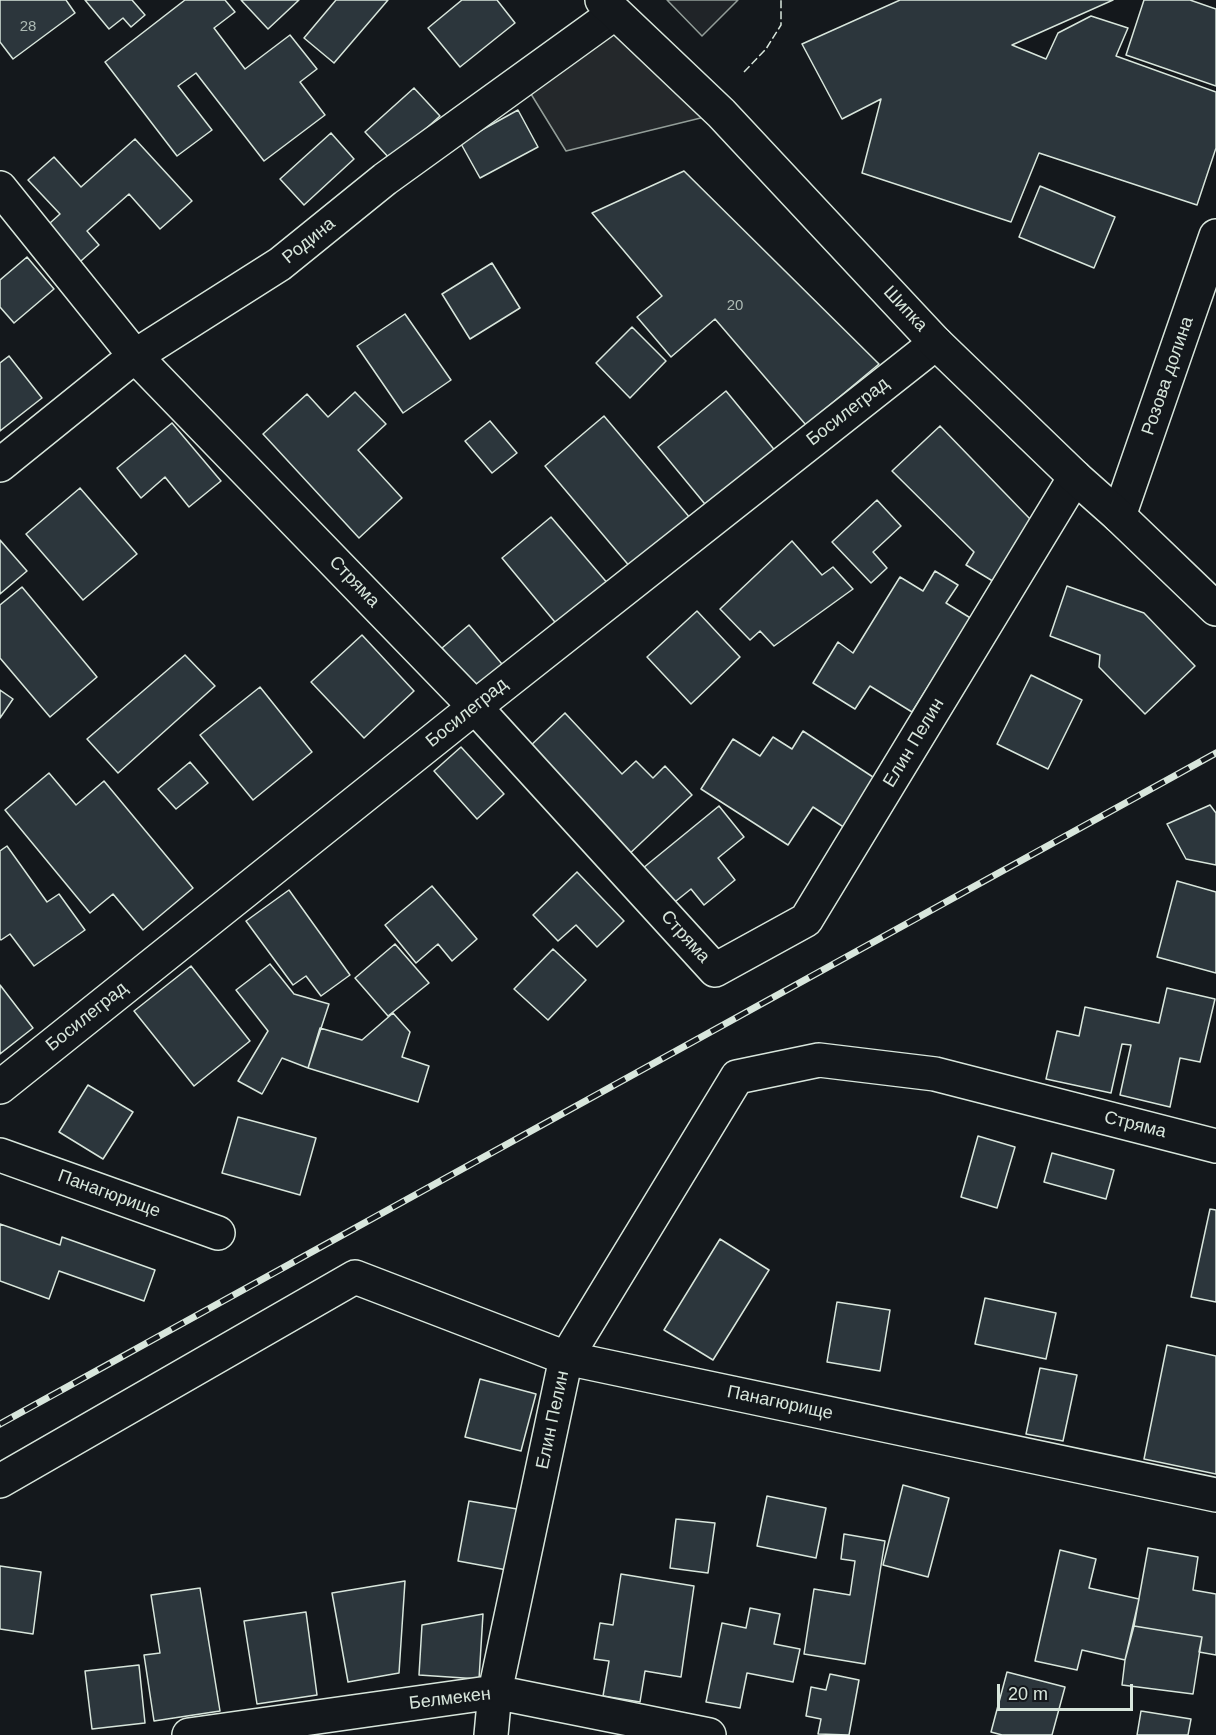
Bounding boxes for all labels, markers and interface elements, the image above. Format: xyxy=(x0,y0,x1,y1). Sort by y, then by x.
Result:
house number: 28 xyxy=(20,18,36,36)
street label: Родина xyxy=(278,213,340,269)
street label: Шипка xyxy=(878,282,932,336)
house number: 20 xyxy=(727,297,743,315)
street label: Розова долина xyxy=(1138,314,1198,438)
street label: Босилеград xyxy=(803,373,893,451)
street label: Стряма xyxy=(324,552,384,612)
street label: Босилеград xyxy=(422,674,512,752)
street label: Елин Пелин xyxy=(879,694,949,792)
street label: Стряма xyxy=(656,906,714,968)
street label: Босилеград xyxy=(42,978,132,1056)
street label: Стряма xyxy=(1102,1107,1168,1143)
street label: Панагюрище xyxy=(55,1165,163,1223)
street label: Елин Пелин xyxy=(532,1369,574,1471)
street label: Панагюрище xyxy=(725,1381,835,1425)
scale bar xyxy=(1000,1672,1136,1710)
street label: Белмекен xyxy=(408,1683,492,1715)
text: 20 m xyxy=(1008,1684,1048,1704)

